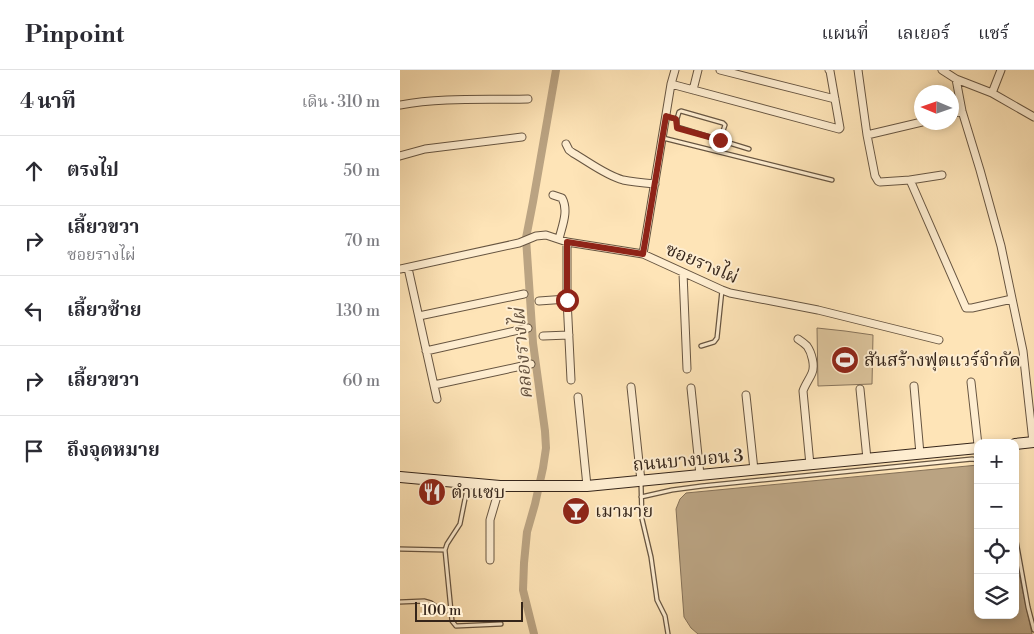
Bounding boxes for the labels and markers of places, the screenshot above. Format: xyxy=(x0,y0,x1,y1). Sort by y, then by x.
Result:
sports icon: สันสร้างฟุตแวร์จำกัด xyxy=(830,345,860,375)
place label: สันสร้างฟุตแวร์จำกัด xyxy=(864,349,1021,372)
restaurant icon: ตำแซบ xyxy=(417,477,447,507)
place label: ตำแซบ xyxy=(451,481,505,504)
bar icon: เมามาย xyxy=(561,496,591,526)
place label: เมามาย xyxy=(595,500,653,523)

